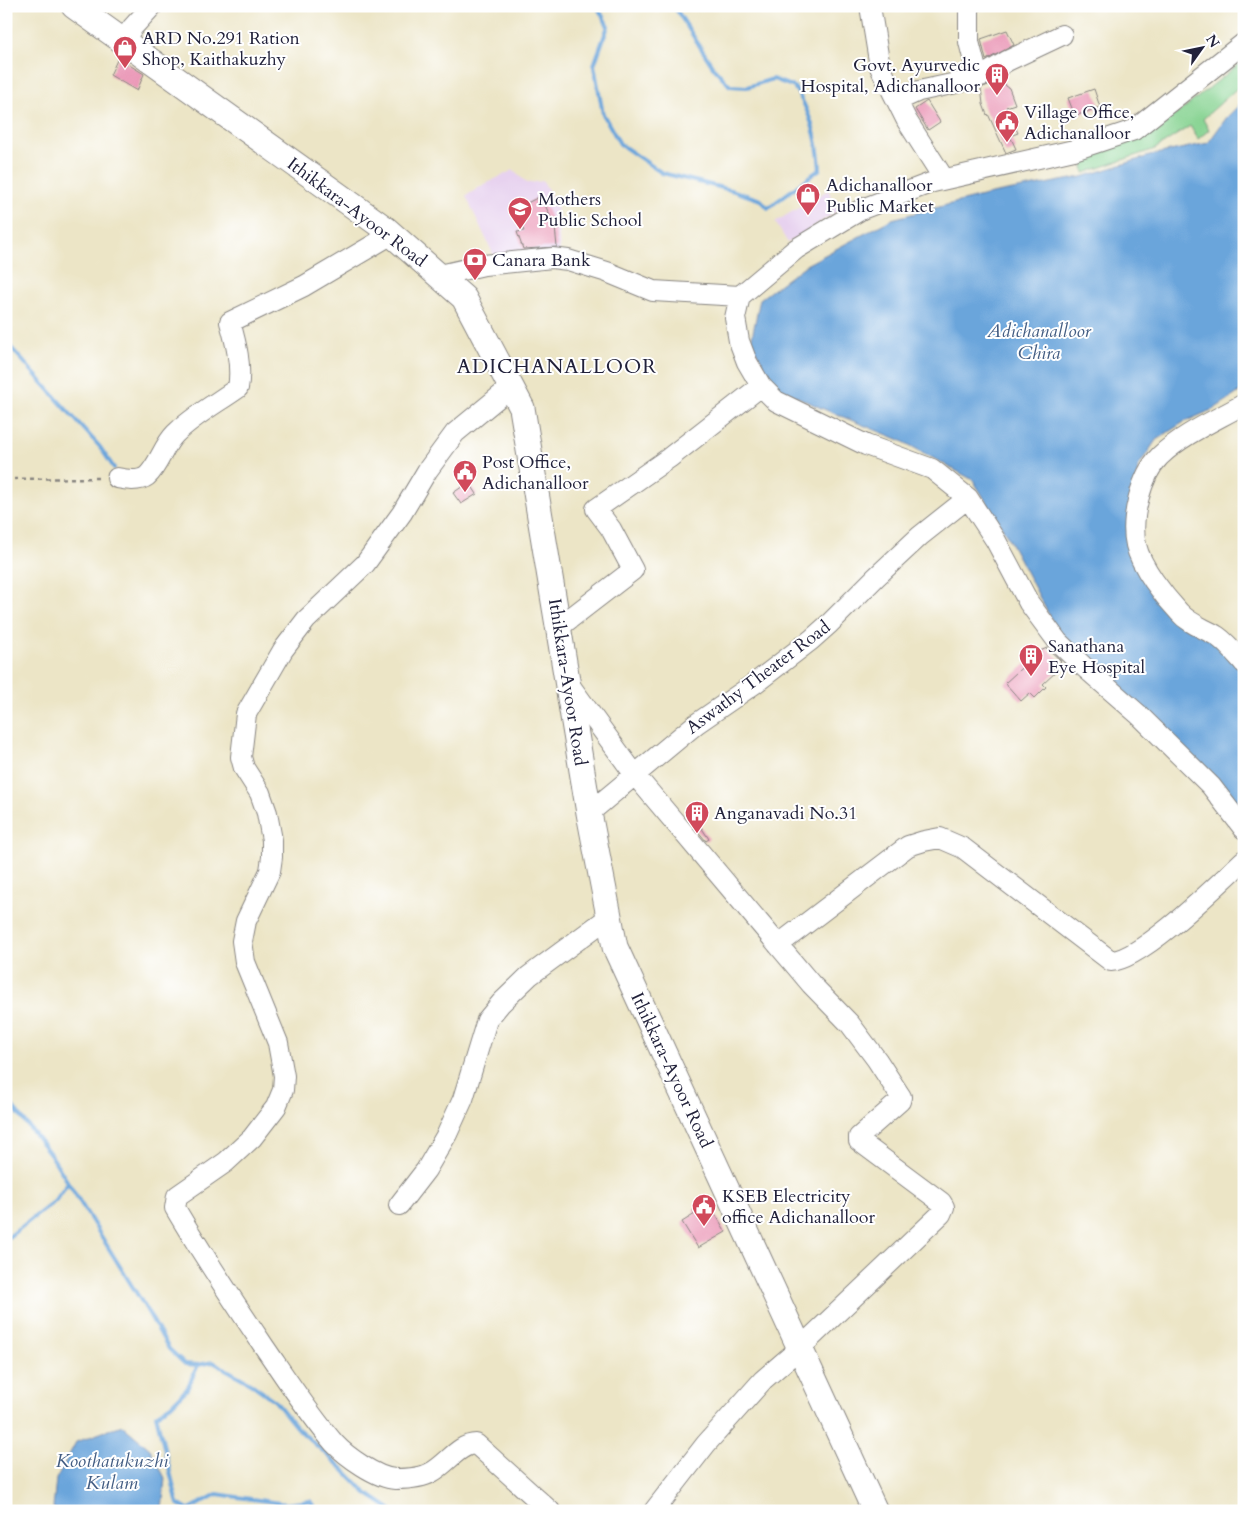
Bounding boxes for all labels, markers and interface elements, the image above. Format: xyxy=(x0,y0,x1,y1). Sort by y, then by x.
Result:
north arrow xyxy=(1178,22,1228,72)
place label: ARD No.291 Ration Shop, Kaithakuzhy xyxy=(142,26,301,72)
text: N xyxy=(1201,31,1224,51)
shop icon: ARD No.291 Ration Shop, Kaithakuzhy xyxy=(112,35,138,69)
place label: Govt. Ayurvedic Hospital, Adichanalloor xyxy=(801,53,980,99)
building icon: Govt. Ayurvedic Hospital, Adichanalloor xyxy=(984,62,1010,96)
place label: Village Office, Adichanalloor xyxy=(1024,100,1134,146)
public building icon: Village Office, Adichanalloor xyxy=(994,109,1020,143)
street label: Ithikkara-Ayoor Road xyxy=(282,152,432,273)
place label: Adichanalloor Public Market xyxy=(826,173,934,219)
shop icon: Adichanalloor Public Market xyxy=(795,182,821,216)
place label: Mothers Public School xyxy=(538,187,642,233)
school or university icon: Mothers Public School xyxy=(507,196,533,230)
bank icon: Canara Bank xyxy=(462,247,488,281)
place label: Canara Bank xyxy=(492,248,591,273)
water label: Adichanalloor Chira xyxy=(986,318,1092,366)
district label: ADICHANALLOOR xyxy=(457,353,657,380)
place label: Post Office, Adichanalloor xyxy=(482,450,589,496)
public building icon: Post Office, Adichanalloor xyxy=(452,459,478,493)
street label: Ithikkara-Ayoor Road xyxy=(542,597,593,768)
street label: Aswathy Theater Road xyxy=(681,615,836,740)
place label: Sanathana Eye Hospital xyxy=(1048,634,1146,680)
building icon: Sanathana Eye Hospital xyxy=(1018,643,1044,677)
building icon: Anganavadi No.31 xyxy=(684,800,710,834)
place label: Anganavadi No.31 xyxy=(714,801,857,826)
street label: Ithikkara-Ayoor Road xyxy=(625,988,719,1152)
place label: KSEB Electricity office Adichanalloor xyxy=(722,1184,875,1230)
public building icon: KSEB Electricity office Adichanalloor xyxy=(691,1193,717,1227)
water label: Koothatukuzhi Kulam xyxy=(56,1448,169,1496)

